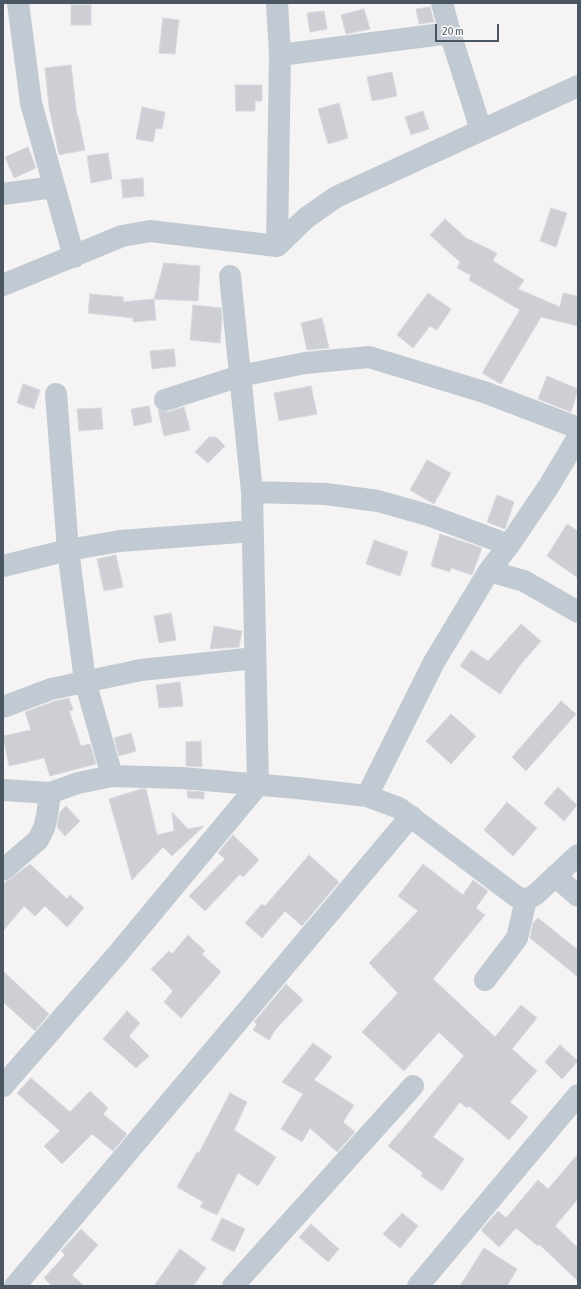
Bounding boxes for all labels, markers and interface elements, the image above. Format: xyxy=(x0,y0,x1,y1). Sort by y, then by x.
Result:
scale bar xyxy=(437,16,501,42)
text: 20 m xyxy=(442,24,464,38)

